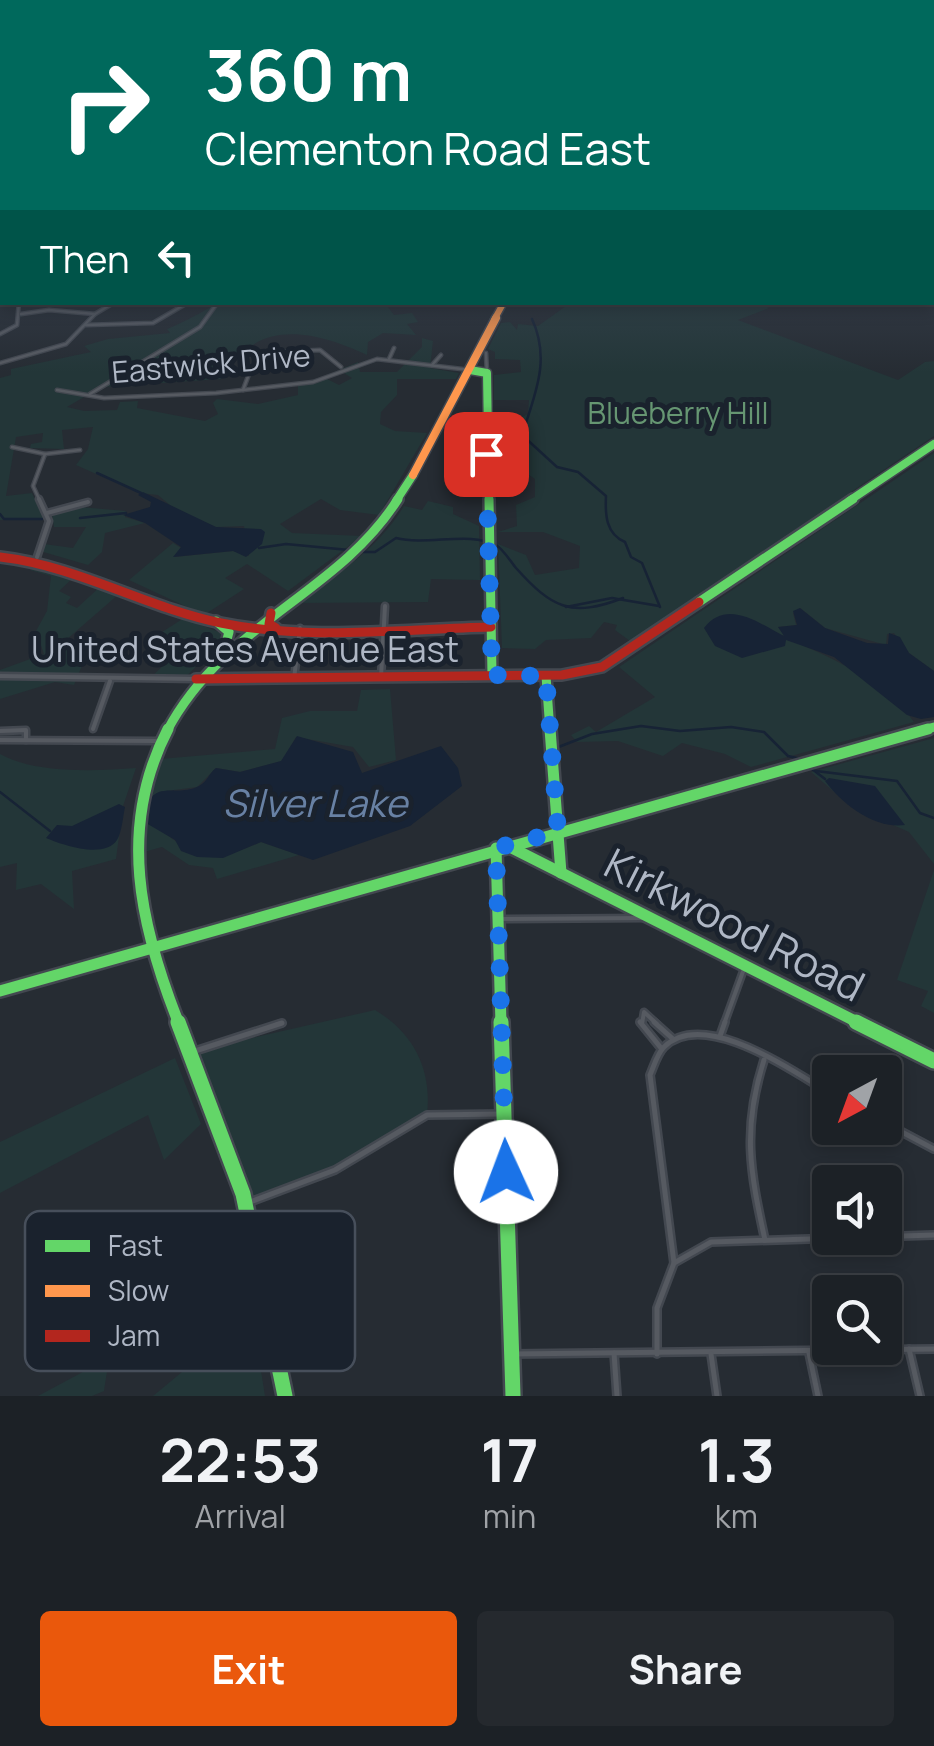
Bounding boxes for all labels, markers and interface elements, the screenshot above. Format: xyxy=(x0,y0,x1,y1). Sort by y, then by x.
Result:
text: 360 m xyxy=(205,26,412,122)
icon: right xyxy=(40,40,170,170)
text: Clementon Road East xyxy=(205,117,651,179)
icon: left xyxy=(149,230,204,285)
text: Then xyxy=(40,232,129,284)
street label: Eastwick Drive xyxy=(110,334,312,392)
park label: Blueberry Hill xyxy=(588,392,768,433)
pin xyxy=(444,412,529,497)
icon: arrive xyxy=(459,427,514,482)
street label: United States Avenue East xyxy=(31,625,459,673)
water label: Silver Lake xyxy=(223,776,410,828)
street label: Kirkwood Road xyxy=(595,834,875,1014)
north arrow xyxy=(812,1055,902,1145)
map controls xyxy=(812,1055,902,1365)
position arrow xyxy=(454,1120,558,1224)
button: sound xyxy=(812,1165,902,1255)
legend xyxy=(25,1211,355,1371)
text: Fast xyxy=(108,1226,163,1264)
text: Slow xyxy=(108,1271,169,1309)
button: search xyxy=(812,1275,902,1365)
text: Jam xyxy=(108,1316,160,1354)
text: 22:53 xyxy=(159,1418,321,1500)
text: 17 xyxy=(480,1418,539,1500)
text: 1.3 xyxy=(698,1418,775,1500)
text: Arrival xyxy=(195,1494,286,1538)
text: min xyxy=(483,1494,536,1538)
text: km xyxy=(715,1494,758,1538)
button: Exit xyxy=(40,1611,457,1726)
button: Share xyxy=(477,1611,894,1726)

